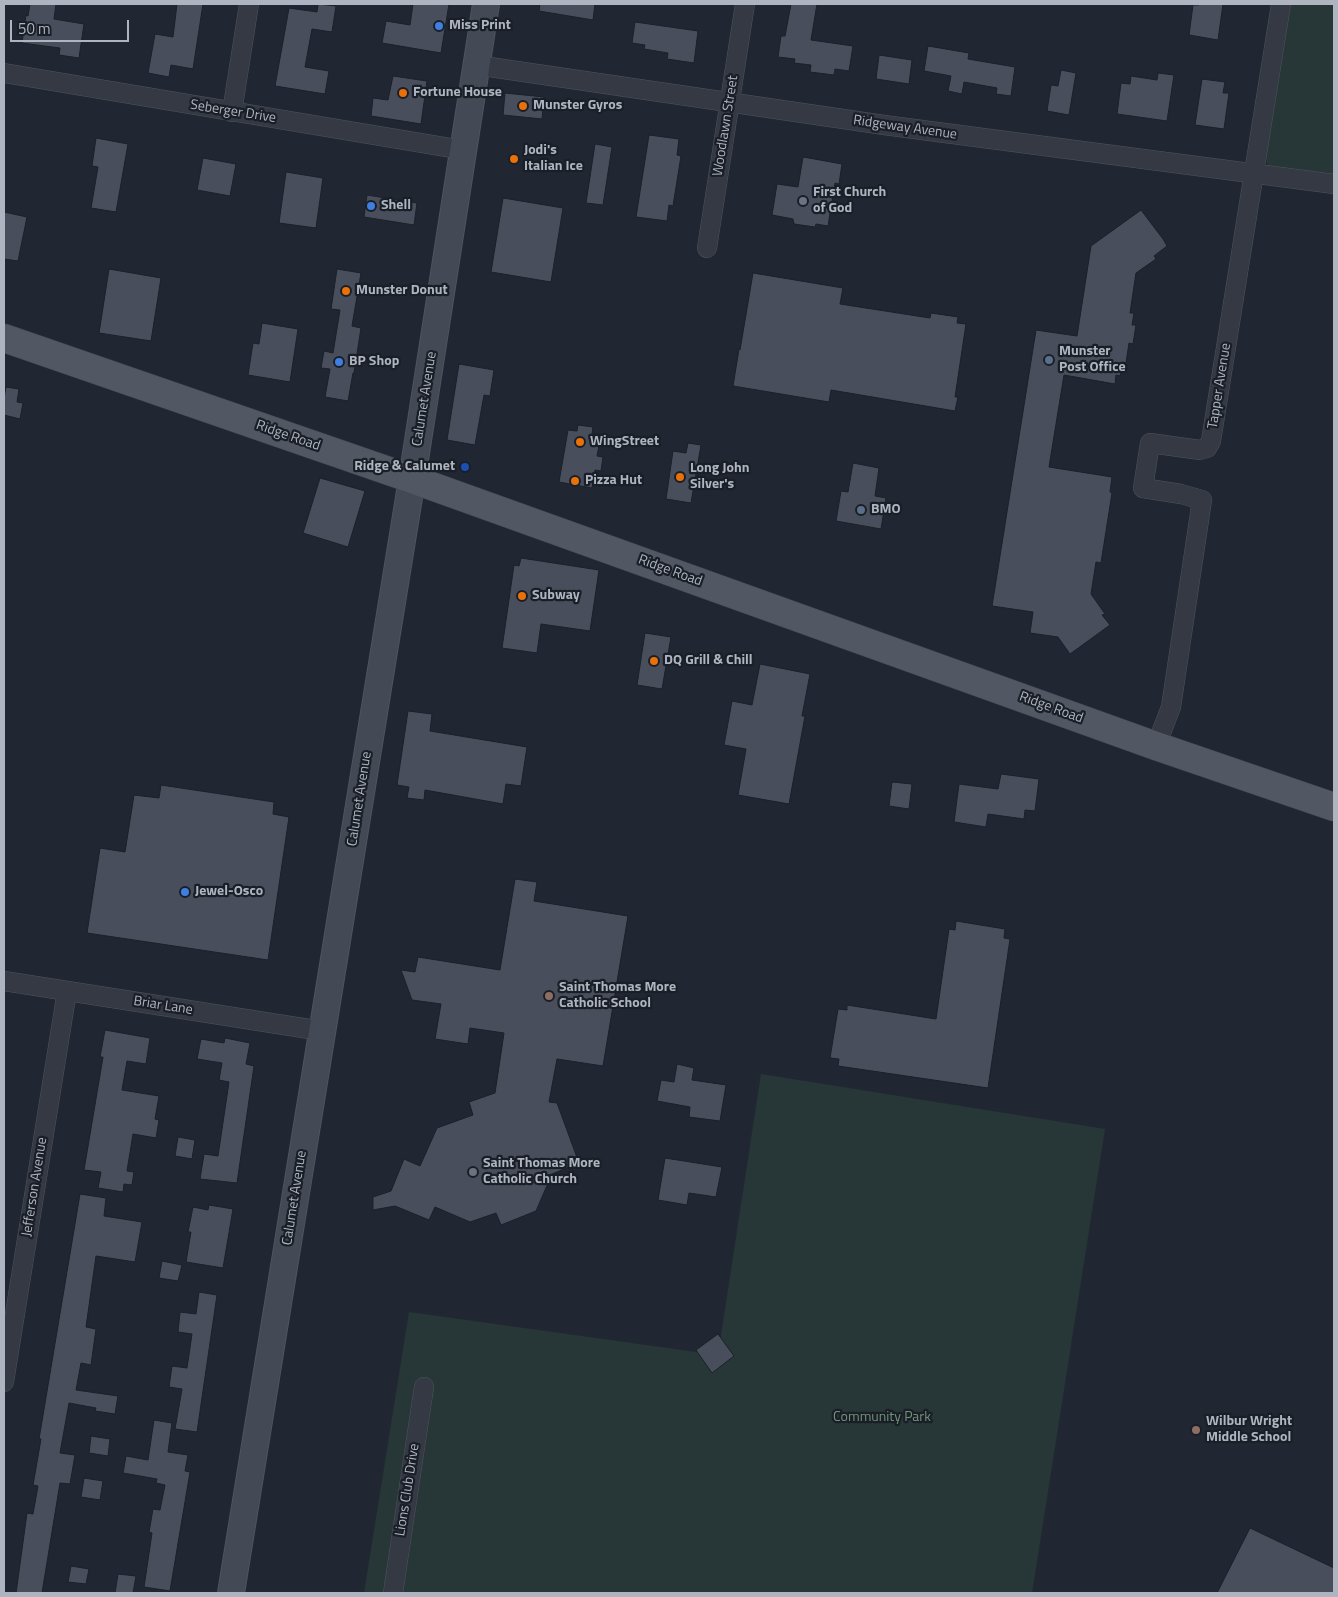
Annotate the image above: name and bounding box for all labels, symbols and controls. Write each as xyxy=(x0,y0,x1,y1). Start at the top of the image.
scale bar xyxy=(12,10,131,42)
text: 50 m xyxy=(18,17,51,40)
place label: Miss Print xyxy=(449,18,511,34)
marker: Miss Print xyxy=(433,20,445,32)
street label: Woodlawn Street xyxy=(710,74,742,178)
place label: Fortune House xyxy=(413,85,502,101)
marker: Fortune House xyxy=(397,87,409,99)
street label: Seberger Drive xyxy=(189,97,277,127)
place label: Munster Gyros xyxy=(533,98,622,114)
marker: Munster Gyros xyxy=(517,100,529,112)
street label: Ridgeway Avenue xyxy=(852,112,958,144)
place label: Jodi's Italian Ice xyxy=(524,143,583,176)
marker: Jodi's Italian Ice xyxy=(508,153,520,165)
place label: First Church of God xyxy=(813,185,886,218)
marker: First Church of God xyxy=(797,195,809,207)
place label: Shell xyxy=(381,198,411,214)
marker: Shell xyxy=(365,200,377,212)
place label: Munster Donut xyxy=(356,283,448,299)
marker: Munster Donut xyxy=(340,285,352,297)
street label: Tapper Avenue xyxy=(1205,342,1235,430)
place label: Munster Post Office xyxy=(1059,344,1126,377)
street label: Calumet Avenue xyxy=(409,350,441,448)
place label: BP Shop xyxy=(349,354,399,370)
marker: Munster Post Office xyxy=(1043,354,1055,366)
marker: BP Shop xyxy=(333,356,345,368)
street label: Ridge Road xyxy=(254,417,322,455)
place label: WingStreet xyxy=(590,434,659,450)
marker: WingStreet xyxy=(574,436,586,448)
place label: Ridge & Calumet xyxy=(354,459,455,475)
marker: Ridge & Calumet xyxy=(459,461,471,473)
place label: Long John Silver's xyxy=(690,461,749,494)
marker: Long John Silver's xyxy=(674,471,686,483)
place label: Pizza Hut xyxy=(585,473,642,489)
marker: Pizza Hut xyxy=(569,475,581,487)
place label: BMO xyxy=(871,502,901,518)
marker: BMO xyxy=(855,504,867,516)
street label: Ridge Road xyxy=(636,552,704,590)
place label: Subway xyxy=(532,588,580,604)
marker: Subway xyxy=(516,590,528,602)
place label: DQ Grill & Chill xyxy=(664,653,753,669)
marker: DQ Grill & Chill xyxy=(648,655,660,667)
street label: Ridge Road xyxy=(1017,689,1085,727)
street label: Calumet Avenue xyxy=(344,750,376,848)
place label: Jewel-Osco xyxy=(195,884,263,900)
marker: Jewel-Osco xyxy=(179,886,191,898)
place label: Saint Thomas More Catholic School xyxy=(559,980,676,1012)
marker: Saint Thomas More Catholic School xyxy=(543,990,555,1002)
street label: Briar Lane xyxy=(132,993,194,1019)
street label: Jefferson Avenue xyxy=(19,1136,51,1238)
street label: Calumet Avenue xyxy=(279,1149,311,1247)
place label: Saint Thomas More Catholic Church xyxy=(483,1156,600,1188)
marker: Saint Thomas More Catholic Church xyxy=(467,1166,479,1178)
park label: Community Park xyxy=(833,1410,931,1426)
place label: Wilbur Wright Middle School xyxy=(1206,1414,1292,1446)
marker: Wilbur Wright Middle School xyxy=(1190,1424,1202,1436)
street label: Lions Club Drive xyxy=(392,1442,424,1538)

